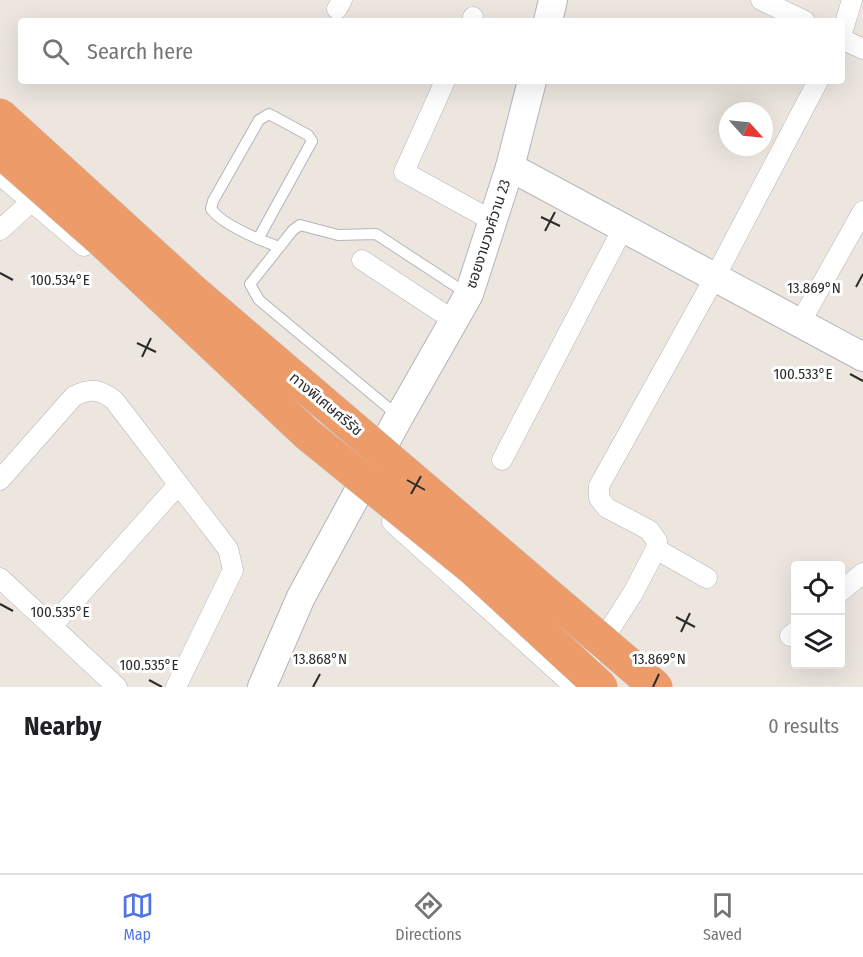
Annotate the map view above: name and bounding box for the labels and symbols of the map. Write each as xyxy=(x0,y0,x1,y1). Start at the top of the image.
north arrow xyxy=(719,102,773,156)
street label: ซอยงามวงศ์วาน 23 xyxy=(462,177,514,291)
text: 100.534°E xyxy=(30,271,90,289)
text: 13.869°N xyxy=(787,279,841,297)
text: 100.533°E xyxy=(773,365,833,383)
street label: ทางพิเศษศรีรัช xyxy=(286,368,366,440)
text: 100.535°E xyxy=(30,603,90,621)
text: 13.868°N xyxy=(293,650,347,668)
text: 13.869°N xyxy=(632,650,686,668)
text: 100.535°E xyxy=(119,656,179,674)

